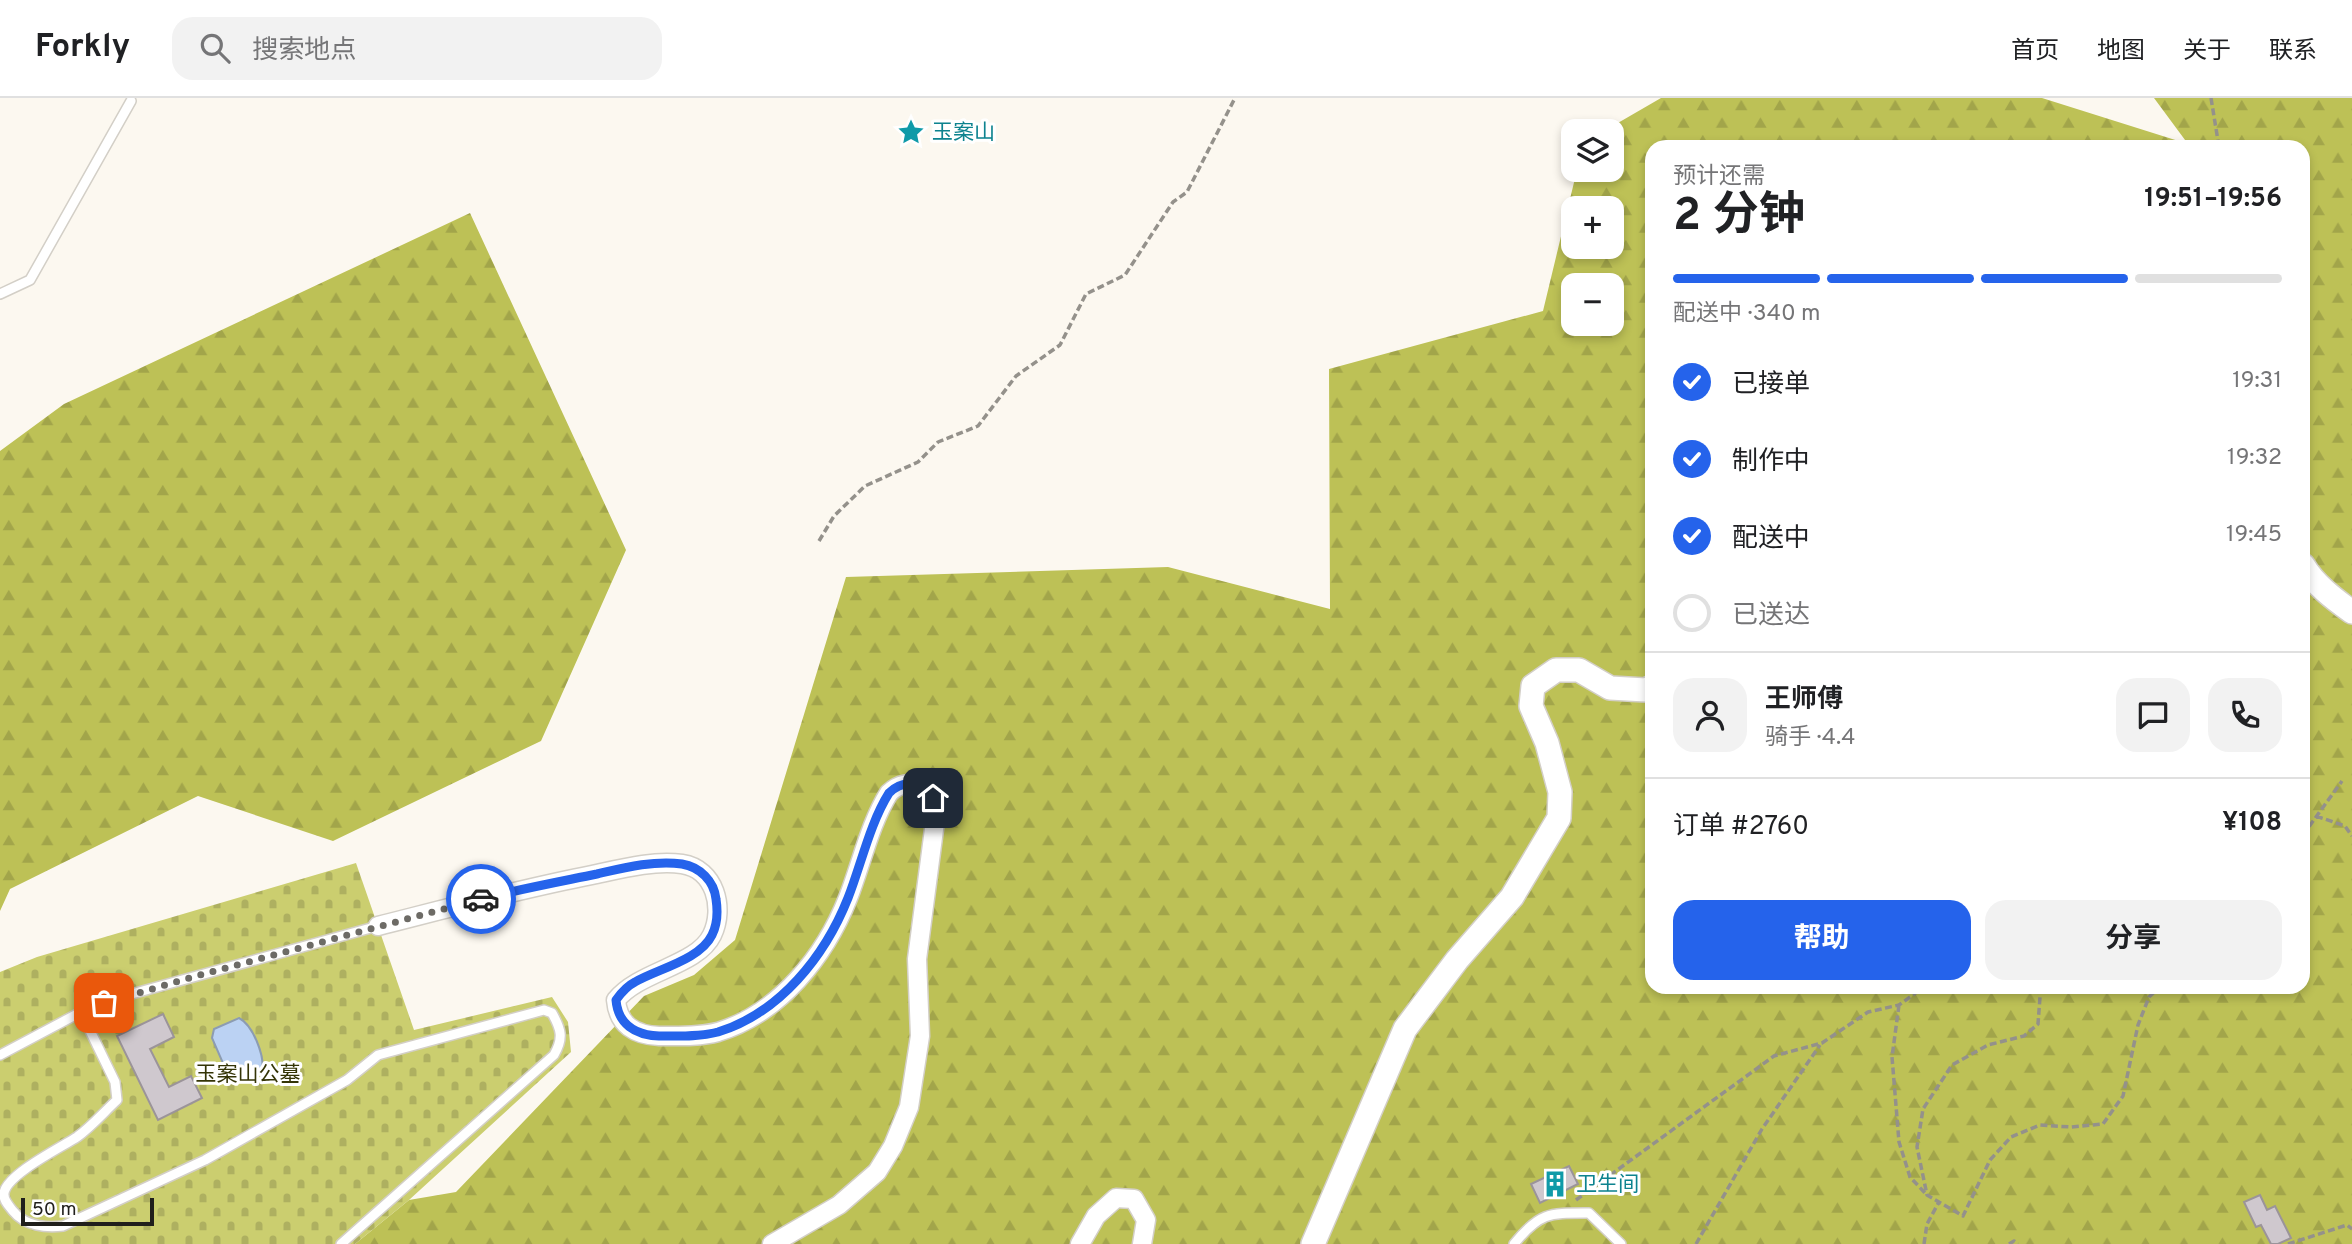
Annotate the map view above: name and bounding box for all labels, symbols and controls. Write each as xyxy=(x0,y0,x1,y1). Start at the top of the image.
search box xyxy=(172,17,662,80)
text: Forkly xyxy=(35,27,130,69)
icon: search xyxy=(196,29,234,67)
text: 搜索地点 xyxy=(252,35,356,68)
text: 首页 xyxy=(2011,37,2059,67)
text: 地图 xyxy=(2097,37,2145,67)
text: 关于 xyxy=(2183,37,2231,67)
text: 联系 xyxy=(2269,37,2317,67)
place icon: 玉案山 xyxy=(896,117,926,147)
map controls xyxy=(1561,119,1624,336)
button: layers xyxy=(1561,119,1624,182)
place label: 玉案山 xyxy=(932,120,995,147)
text: 预计还需 xyxy=(1673,163,1765,192)
text: 19:51–19:56 xyxy=(2144,183,2282,216)
text: 2 分钟 xyxy=(1673,188,1805,247)
button: + xyxy=(1561,196,1624,259)
button: − xyxy=(1561,273,1624,336)
text: 配送中 · 340 m xyxy=(1673,300,1821,329)
icon: check xyxy=(1673,363,1711,401)
text: 19:31 xyxy=(2232,367,2282,396)
text: 已接单 xyxy=(1732,369,1810,402)
icon: check xyxy=(1673,440,1711,478)
text: 19:32 xyxy=(2227,444,2282,473)
text: 制作中 xyxy=(1732,446,1810,479)
icon: check xyxy=(1673,517,1711,555)
text: 19:45 xyxy=(2226,521,2282,550)
text: 配送中 xyxy=(1732,523,1810,556)
text: 已送达 xyxy=(1732,600,1810,633)
button: person xyxy=(1673,678,1747,752)
button: chat xyxy=(2116,678,2190,752)
button: phone xyxy=(2208,678,2282,752)
text: 王师傅 xyxy=(1765,684,1843,717)
text: 骑手 · 4.4 xyxy=(1765,724,1856,753)
pin xyxy=(903,768,963,828)
icon: home xyxy=(914,779,952,817)
text: ¥108 xyxy=(2222,807,2282,840)
text: 订单 #2760 xyxy=(1673,811,1809,844)
courier xyxy=(446,864,516,934)
icon: car xyxy=(462,880,500,918)
button: 帮助 xyxy=(1673,900,1971,980)
button: 分享 xyxy=(1985,900,2282,980)
pin xyxy=(74,973,134,1033)
icon: bag xyxy=(85,984,123,1022)
park label: 玉案山公墓 xyxy=(196,1062,301,1089)
building icon: 卫生间 xyxy=(1540,1169,1570,1199)
place label: 卫生间 xyxy=(1576,1172,1639,1199)
scale bar xyxy=(21,1195,154,1227)
text: 50 m xyxy=(32,1198,77,1222)

